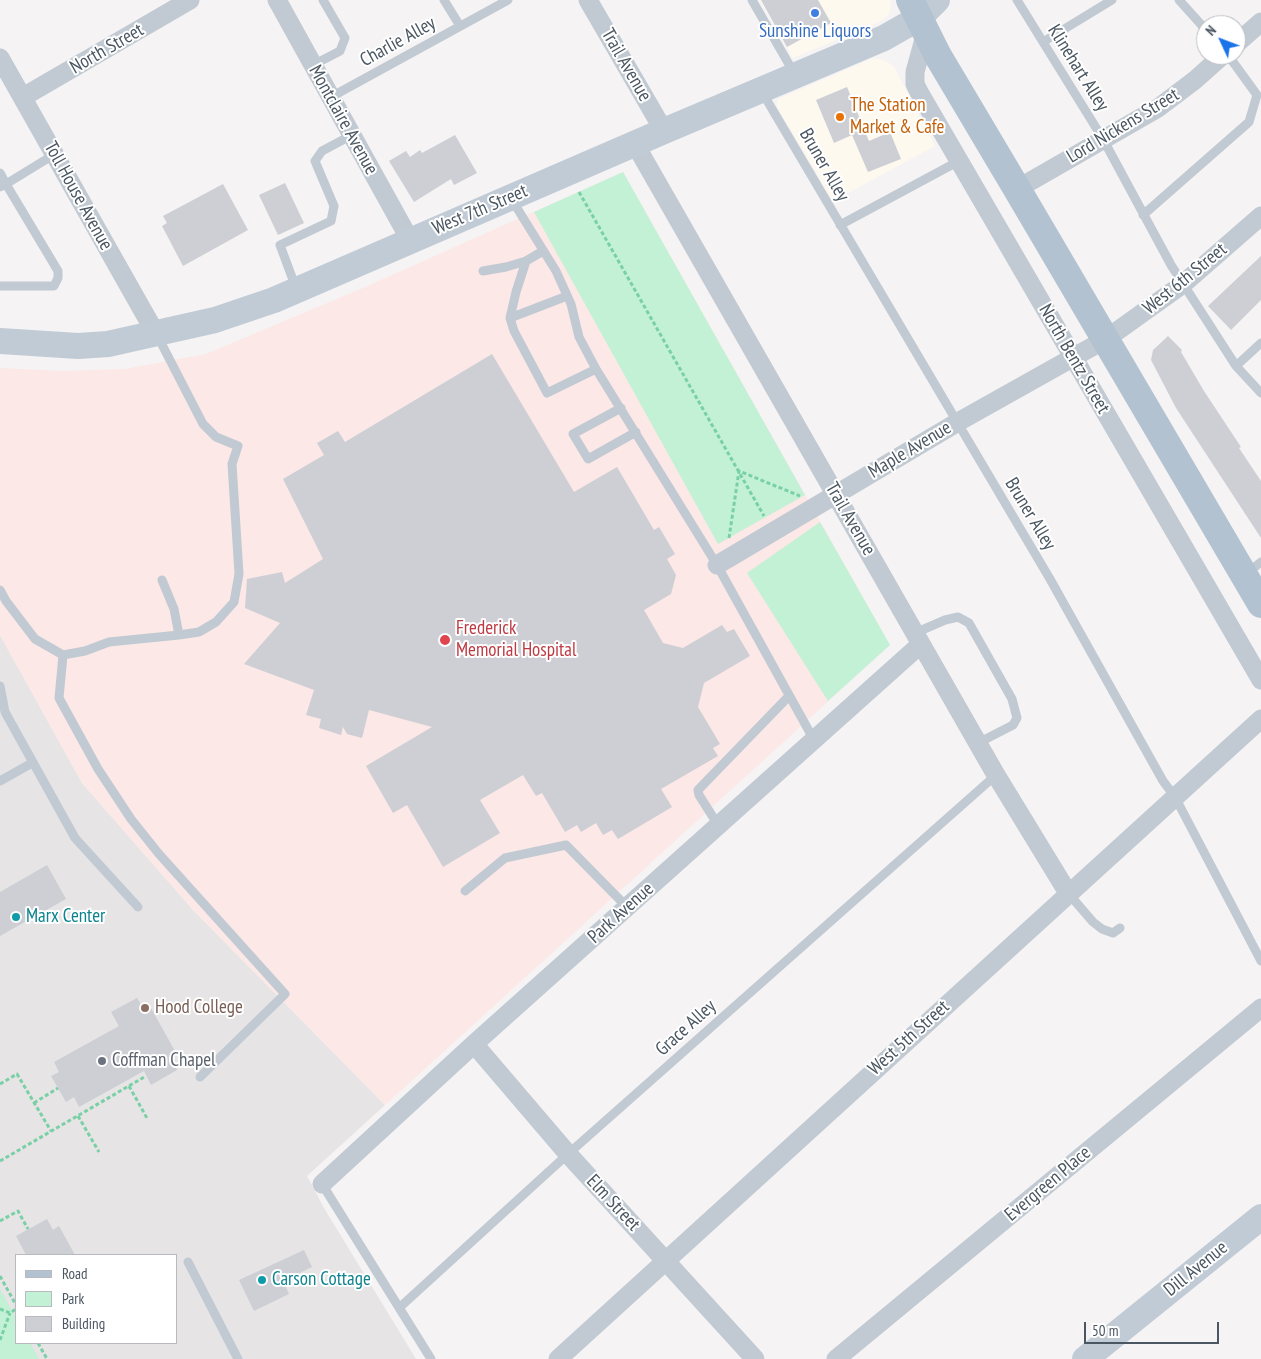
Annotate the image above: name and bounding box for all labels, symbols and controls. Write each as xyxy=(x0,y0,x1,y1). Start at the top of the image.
marker: Sunshine Liquors xyxy=(809,7,821,19)
street label: Charlie Alley xyxy=(356,12,440,72)
north arrow xyxy=(1196,15,1246,65)
street label: North Street xyxy=(66,19,148,79)
place label: Sunshine Liquors xyxy=(759,21,871,43)
street label: Klinehart Alley xyxy=(1043,21,1113,115)
text: N xyxy=(1202,22,1220,39)
street label: Trail Avenue xyxy=(596,25,656,105)
street label: Montclaire Avenue xyxy=(304,61,382,179)
street label: Lord Nickens Street xyxy=(1063,84,1183,168)
place label: The Station Market & Cafe xyxy=(850,95,944,139)
marker: The Station Market & Cafe xyxy=(834,111,846,123)
street label: Bruner Alley xyxy=(794,125,854,205)
street label: Toll House Avenue xyxy=(39,138,117,254)
street label: West 7th Street xyxy=(429,180,531,240)
street label: West 6th Street xyxy=(1139,238,1231,320)
street label: North Bentz Street xyxy=(1034,300,1114,418)
street label: Maple Avenue xyxy=(865,416,955,484)
street label: Bruner Alley xyxy=(1000,474,1060,554)
street label: Trail Avenue xyxy=(820,479,880,559)
place label: Frederick Memorial Hospital xyxy=(456,618,576,662)
marker: Frederick Memorial Hospital xyxy=(438,633,452,647)
street label: Park Avenue xyxy=(584,878,658,948)
place label: Marx Center xyxy=(26,906,105,928)
marker: Marx Center xyxy=(10,911,22,923)
street label: Grace Alley xyxy=(651,995,721,1061)
street label: West 5th Street xyxy=(864,996,954,1080)
place label: Hood College xyxy=(155,997,243,1019)
marker: Hood College xyxy=(139,1002,151,1014)
place label: Coffman Chapel xyxy=(112,1050,215,1072)
marker: Coffman Chapel xyxy=(96,1055,108,1067)
street label: Evergreen Place xyxy=(1001,1142,1095,1226)
street label: Elm Street xyxy=(581,1170,645,1236)
street label: Dill Avenue xyxy=(1160,1237,1232,1301)
legend xyxy=(15,1254,178,1344)
text: Road xyxy=(62,1264,88,1283)
place label: Carson Cottage xyxy=(272,1269,371,1291)
marker: Carson Cottage xyxy=(256,1274,268,1286)
text: Park xyxy=(62,1289,84,1308)
scale bar xyxy=(1086,1312,1221,1344)
text: Building xyxy=(62,1314,105,1333)
text: 50 m xyxy=(1092,1321,1118,1340)

